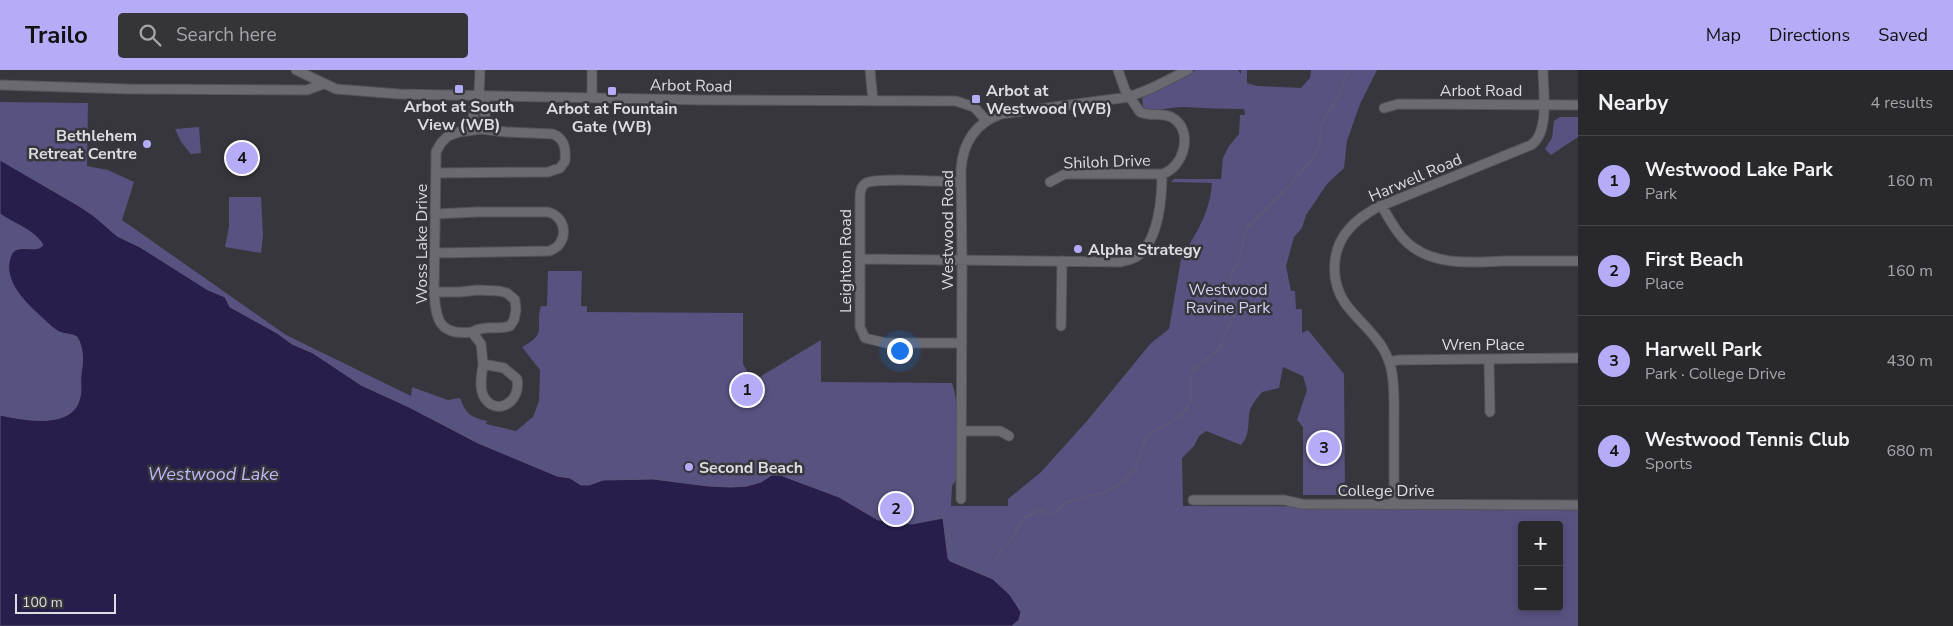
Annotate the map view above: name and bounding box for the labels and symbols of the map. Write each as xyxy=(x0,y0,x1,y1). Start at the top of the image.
street label: Arbot Road xyxy=(650,74,732,98)
place label: Arbot at Westwood (WB) xyxy=(986,80,1112,120)
street label: Arbot Road xyxy=(1440,80,1522,102)
marker: Arbot at South View (WB) xyxy=(453,83,465,95)
marker: Arbot at Fountain Gate (WB) xyxy=(606,85,618,97)
marker: Arbot at Westwood (WB) xyxy=(970,93,982,105)
place label: Arbot at South View (WB) xyxy=(404,96,514,136)
place label: Arbot at Fountain Gate (WB) xyxy=(546,98,678,138)
place label: Bethlehem Retreat Centre xyxy=(28,125,137,165)
marker: Bethlehem Retreat Centre xyxy=(141,138,153,150)
pin: 4 xyxy=(226,139,258,177)
street label: Harwell Road xyxy=(1365,148,1465,207)
street label: Shiloh Drive xyxy=(1063,149,1151,175)
street label: Westwood Road xyxy=(937,170,959,290)
street label: Woss Lake Drive xyxy=(411,184,433,304)
street label: Leighton Road xyxy=(835,209,857,313)
place label: Alpha Strategy xyxy=(1088,239,1202,261)
marker: Alpha Strategy xyxy=(1072,243,1084,255)
park label: Westwood Ravine Park xyxy=(1186,279,1271,319)
street label: Wren Place xyxy=(1441,334,1525,356)
your location xyxy=(887,338,913,364)
pin: 1 xyxy=(731,371,763,409)
pin: 3 xyxy=(1308,429,1340,467)
place label: Second Beach xyxy=(699,457,803,479)
marker: Second Beach xyxy=(683,461,695,473)
water label: Westwood Lake xyxy=(147,462,279,486)
street label: College Drive xyxy=(1338,480,1434,502)
pin: 2 xyxy=(880,490,912,528)
scale bar xyxy=(15,591,116,614)

